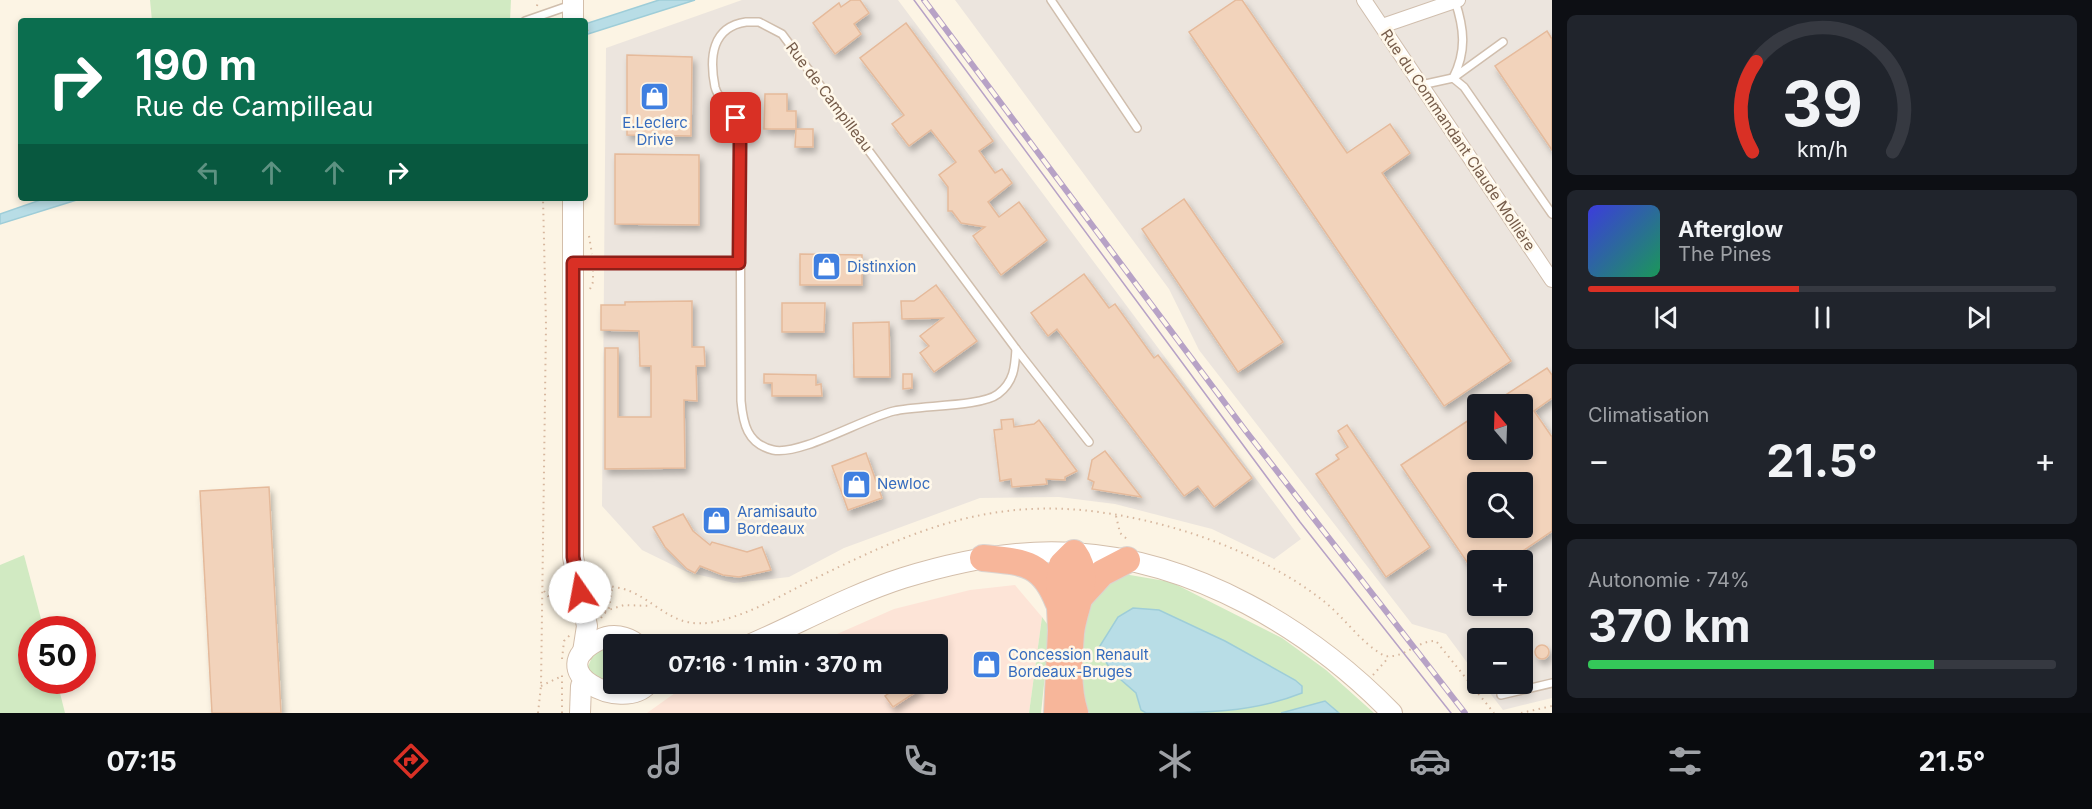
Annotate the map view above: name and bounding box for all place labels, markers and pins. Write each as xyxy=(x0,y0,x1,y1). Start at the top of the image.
shop icon: E.Leclerc Drive xyxy=(639,80,671,112)
pin xyxy=(710,92,761,143)
place label: E.Leclerc Drive xyxy=(622,113,688,149)
shop icon: Distinxion xyxy=(810,251,842,283)
place label: Distinxion xyxy=(847,257,916,276)
shop icon: Newloc xyxy=(840,468,872,500)
place label: Newloc xyxy=(877,474,930,493)
place label: Aramisauto Bordeaux xyxy=(737,502,817,538)
shop icon: Aramisauto Bordeaux xyxy=(700,505,732,537)
place label: Concession Renault Bordeaux-Bruges xyxy=(1008,645,1149,681)
shop icon: Concession Renault Bordeaux-Bruges xyxy=(971,648,1003,680)

